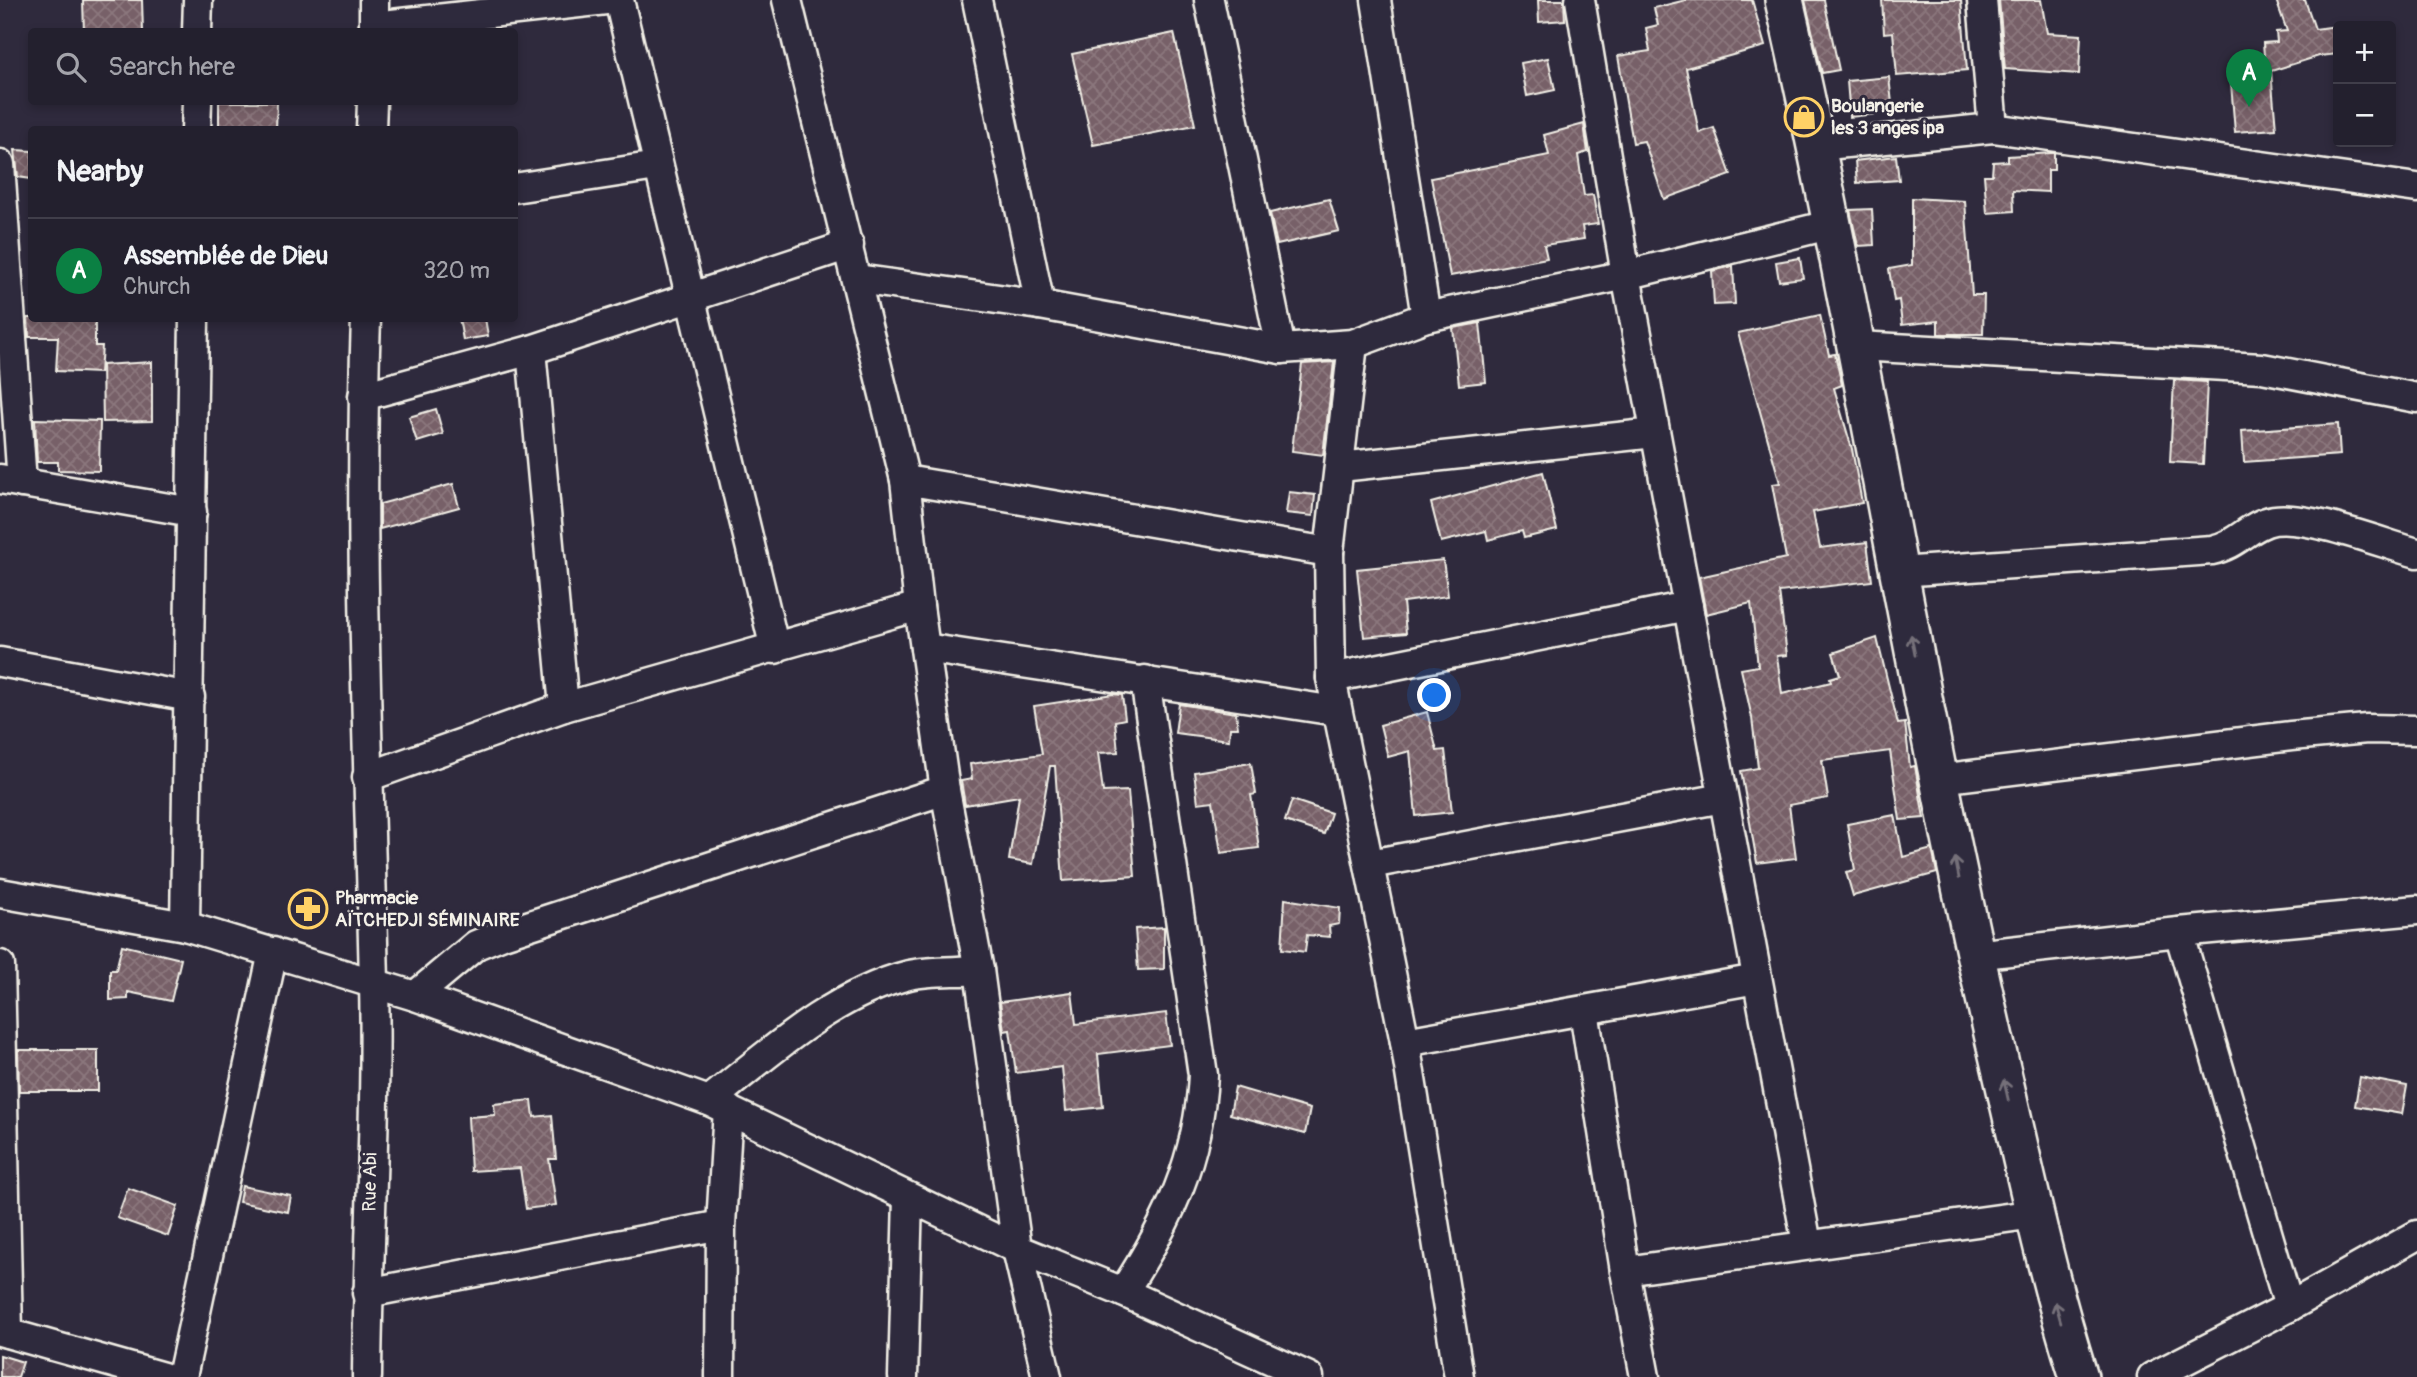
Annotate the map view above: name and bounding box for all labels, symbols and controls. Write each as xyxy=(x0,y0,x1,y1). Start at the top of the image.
map controls xyxy=(2333,21,2396,147)
button: + xyxy=(2333,21,2396,84)
search box xyxy=(28,28,518,105)
icon: search xyxy=(52,48,90,86)
pin: A xyxy=(2226,49,2272,107)
text: Search here xyxy=(108,51,235,83)
button: − xyxy=(2333,84,2396,147)
place label: Boulangerie les 3 anges ipa xyxy=(1831,94,1944,140)
shop icon: Boulangerie les 3 anges ipa xyxy=(1783,96,1825,138)
text: Nearby xyxy=(56,153,143,190)
text: Assemblée de Dieu xyxy=(123,240,328,272)
text: A xyxy=(72,256,86,285)
text: 320 m xyxy=(423,256,490,285)
text: Church xyxy=(123,272,190,301)
one-way arrow xyxy=(1906,634,1920,657)
your location xyxy=(1417,678,1451,712)
one-way arrow xyxy=(1950,857,1963,880)
place label: Pharmacie AÏTCHEDJI SÉMINAIRE xyxy=(335,886,520,932)
pharmacy icon: Pharmacie AÏTCHEDJI SÉMINAIRE xyxy=(287,888,329,930)
one-way arrow xyxy=(1999,1080,2012,1102)
street label: Rue Abi xyxy=(357,1152,383,1212)
one-way arrow xyxy=(2051,1301,2064,1323)

